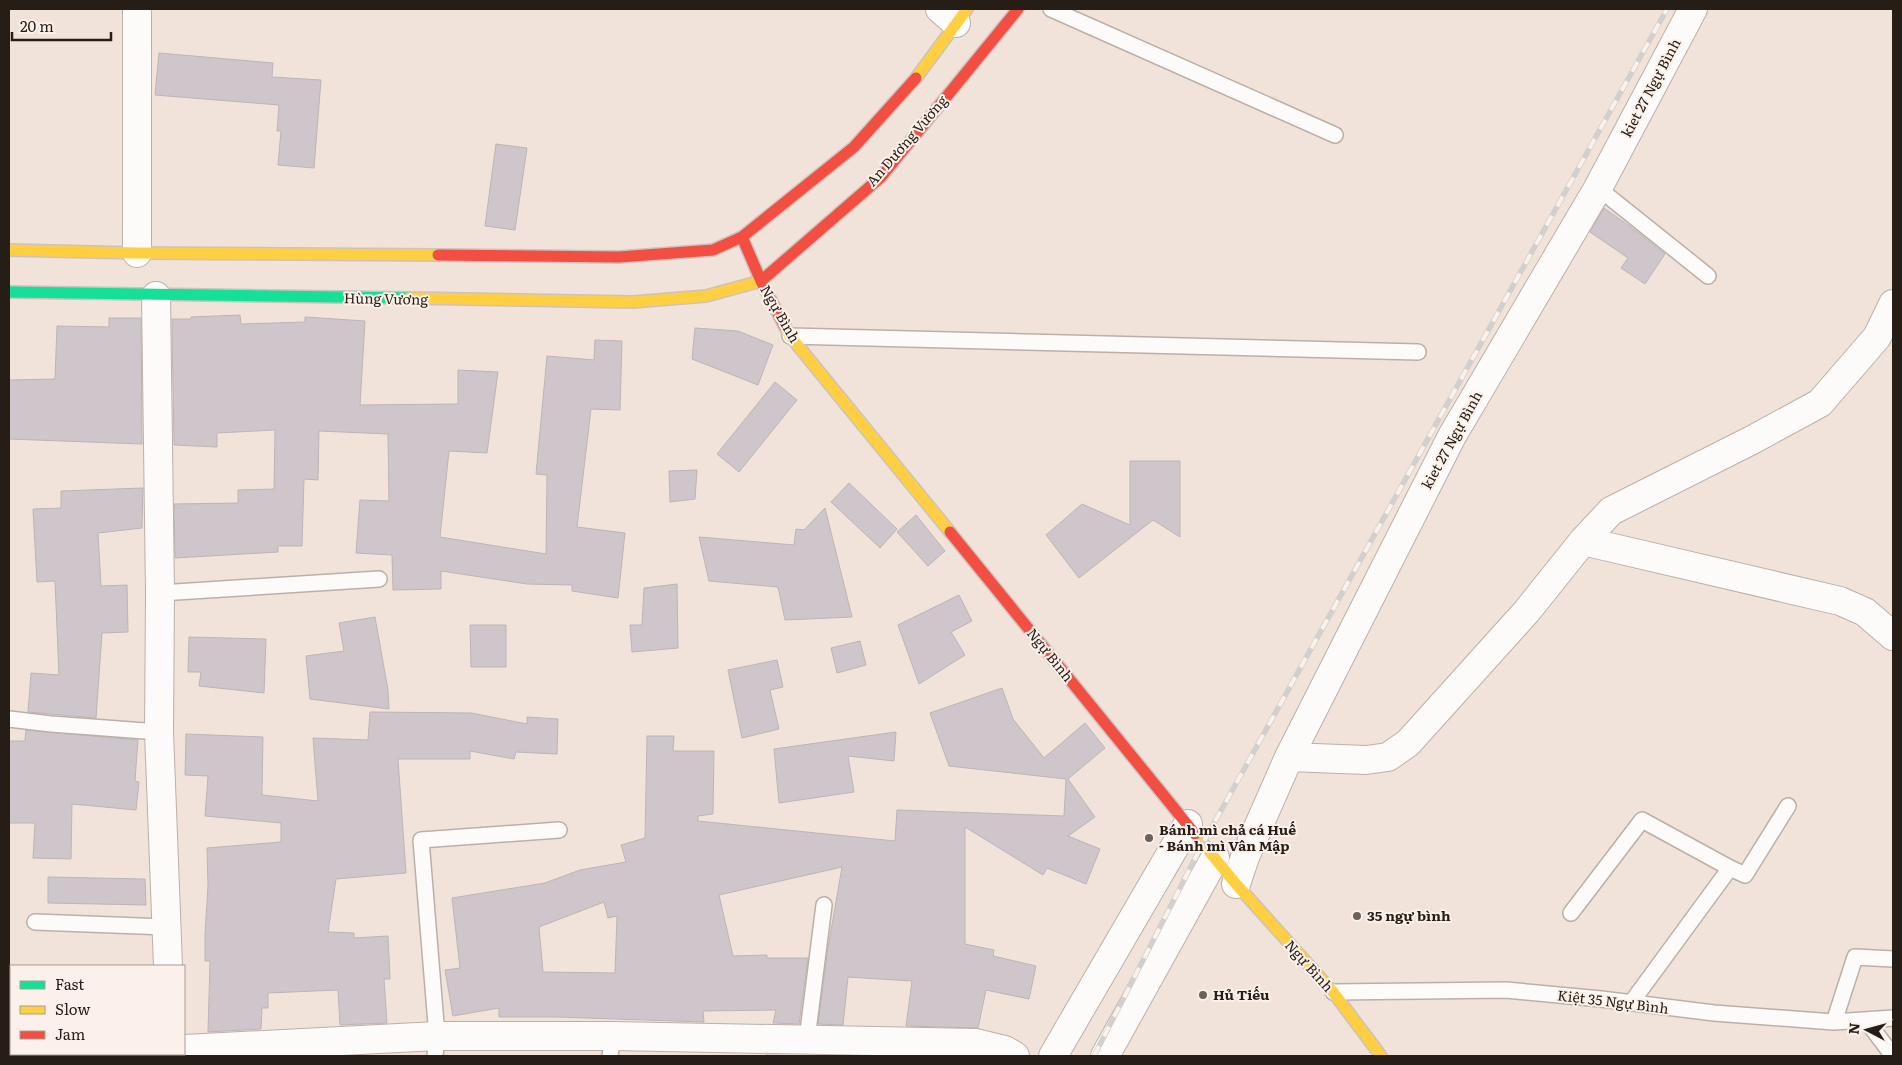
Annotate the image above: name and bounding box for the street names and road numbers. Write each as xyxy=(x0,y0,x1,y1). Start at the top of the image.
street label: kiet 27 Ngự Bình xyxy=(1616,35,1685,140)
street label: An Dương Vương xyxy=(861,91,951,190)
street label: Ngự Bình xyxy=(756,281,805,346)
street label: Hùng Vương xyxy=(344,287,428,309)
street label: kiet 27 Ngự Bình xyxy=(1416,387,1486,492)
street label: Ngự Bình xyxy=(1023,623,1079,685)
street label: Ngự Bình xyxy=(1281,935,1338,996)
street label: Kiệt 35 Ngự Bình xyxy=(1556,984,1670,1018)

